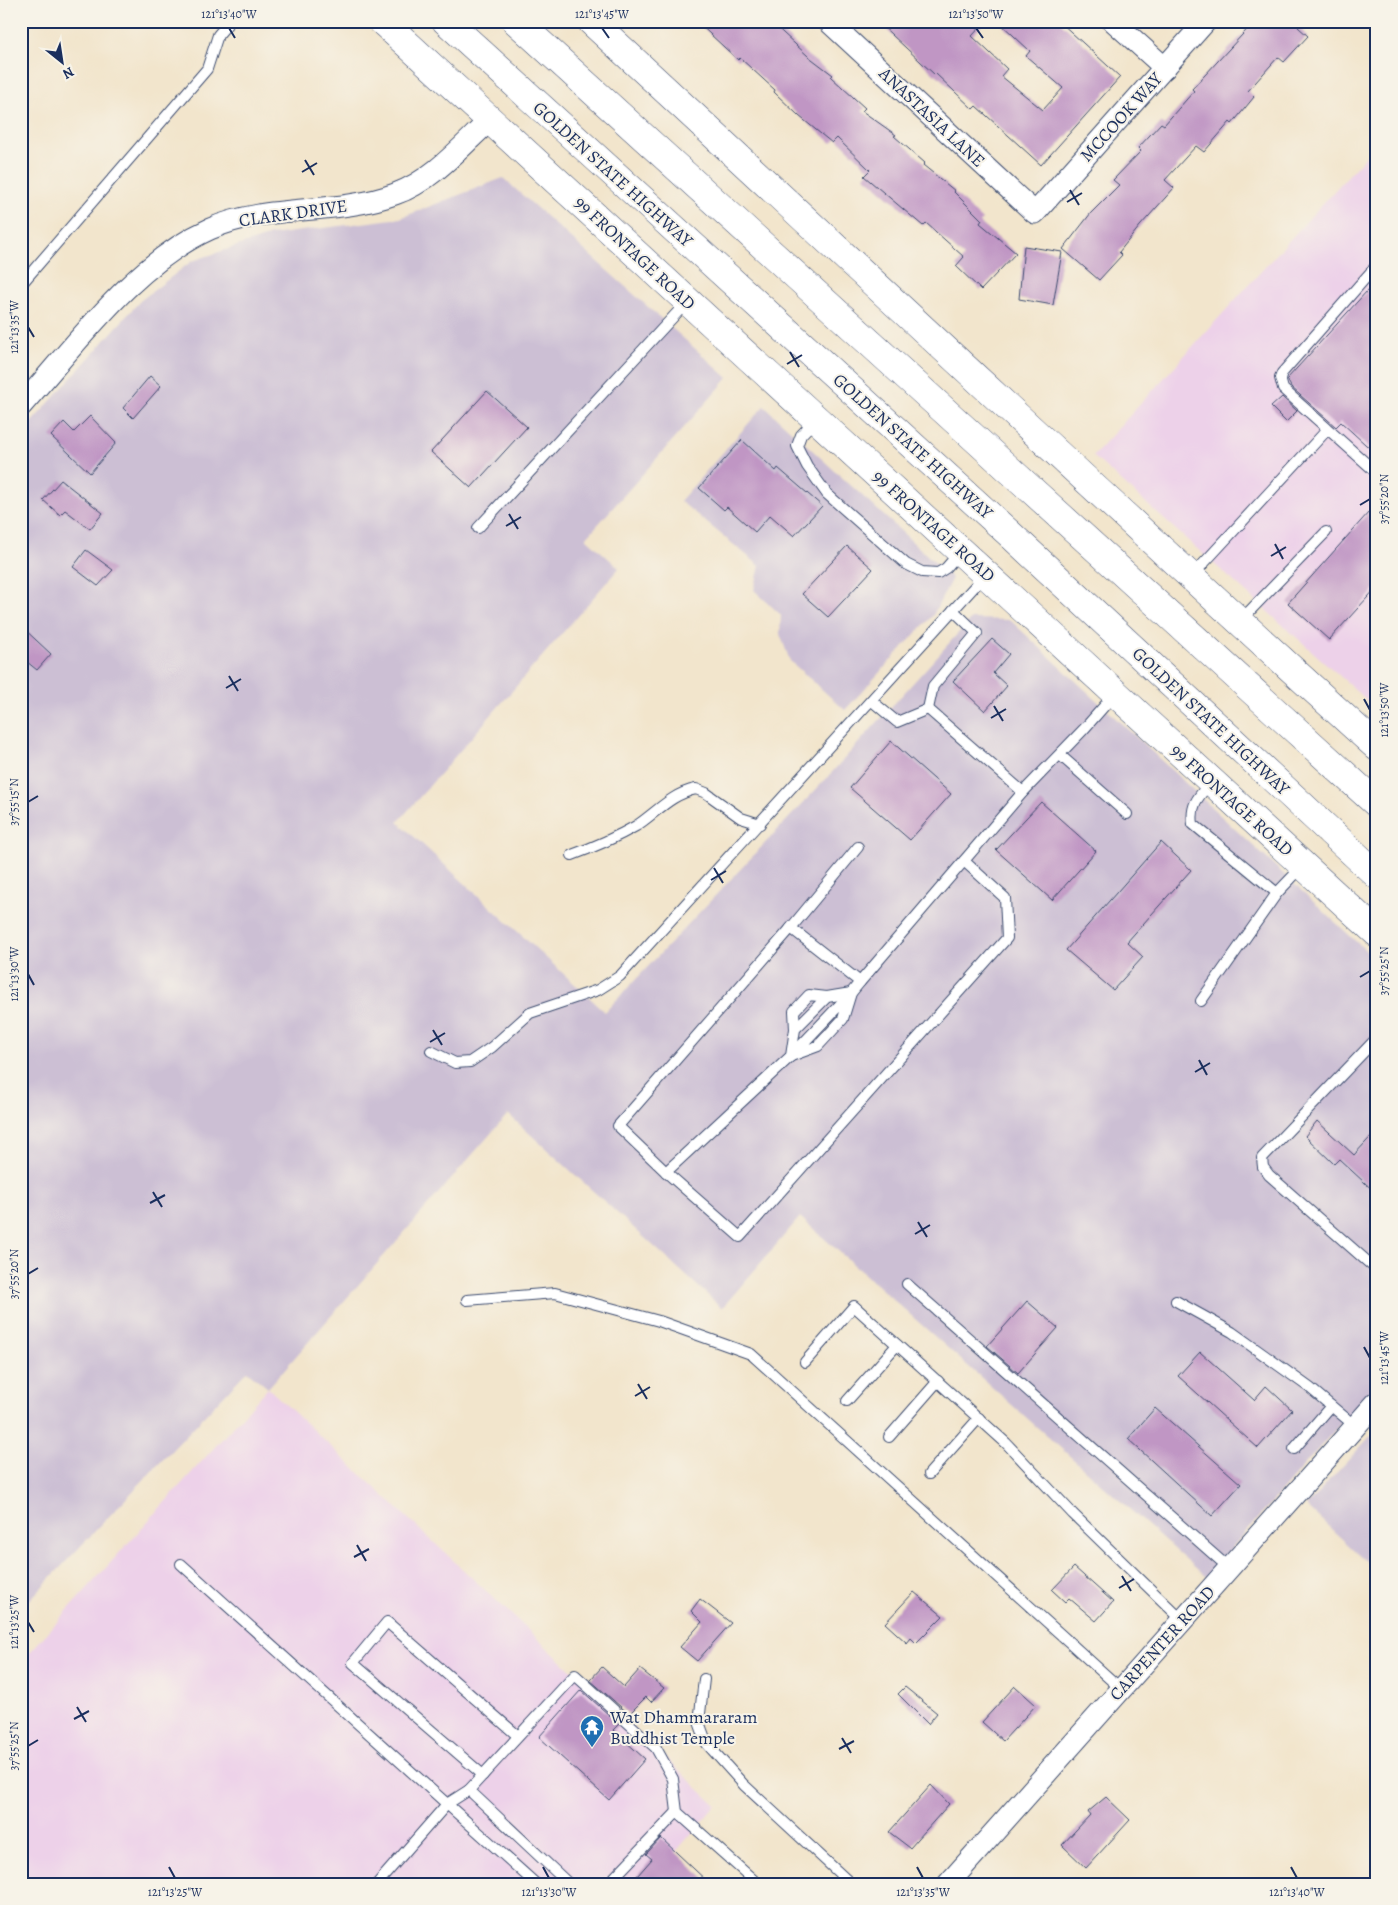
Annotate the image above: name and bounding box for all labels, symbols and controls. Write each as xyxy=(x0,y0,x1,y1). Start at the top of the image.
text: 121°13'40"W xyxy=(201,6,257,22)
text: 121°13'45"W xyxy=(575,6,630,22)
text: 121°13'50"W xyxy=(948,6,1004,22)
north arrow xyxy=(38,38,88,88)
street label: ANASTASIA LANE xyxy=(873,61,990,172)
text: N xyxy=(59,62,77,84)
street label: MCCOOK WAY xyxy=(1074,66,1168,167)
street label: GOLDEN STATE HIGHWAY xyxy=(528,96,699,253)
street label: 99 FRONTAGE ROAD xyxy=(569,191,701,315)
street label: CLARK DRIVE xyxy=(237,194,349,232)
text: 121°13'35"W xyxy=(6,299,22,354)
street label: GOLDEN STATE HIGHWAY xyxy=(828,368,999,525)
street label: 99 FRONTAGE ROAD xyxy=(868,464,1000,588)
text: 37°55'20"N xyxy=(1376,473,1392,524)
street label: GOLDEN STATE HIGHWAY xyxy=(1127,642,1296,801)
text: 121°13'50"W xyxy=(1376,682,1392,738)
street label: 99 FRONTAGE ROAD xyxy=(1166,738,1298,862)
text: 37°55'15"N xyxy=(6,778,22,826)
text: 121°13'30"W xyxy=(6,946,22,1001)
text: 37°55'25"N xyxy=(1376,946,1392,996)
text: 37°55'20"N xyxy=(6,1248,22,1299)
text: 121°13'45"W xyxy=(1376,1330,1392,1385)
street label: CARPENTER ROAD xyxy=(1104,1580,1220,1706)
text: 121°13'25"W xyxy=(6,1594,22,1649)
place label: Wat Dhammararam Buddhist Temple xyxy=(609,1705,757,1750)
temple icon: Wat Dhammararam Buddhist Temple xyxy=(579,1714,605,1748)
text: 37°55'25"N xyxy=(6,1721,22,1771)
text: 121°13'25"W xyxy=(148,1884,203,1900)
text: 121°13'30"W xyxy=(522,1884,577,1900)
text: 121°13'35"W xyxy=(896,1884,951,1900)
text: 121°13'40"W xyxy=(1269,1884,1325,1900)

